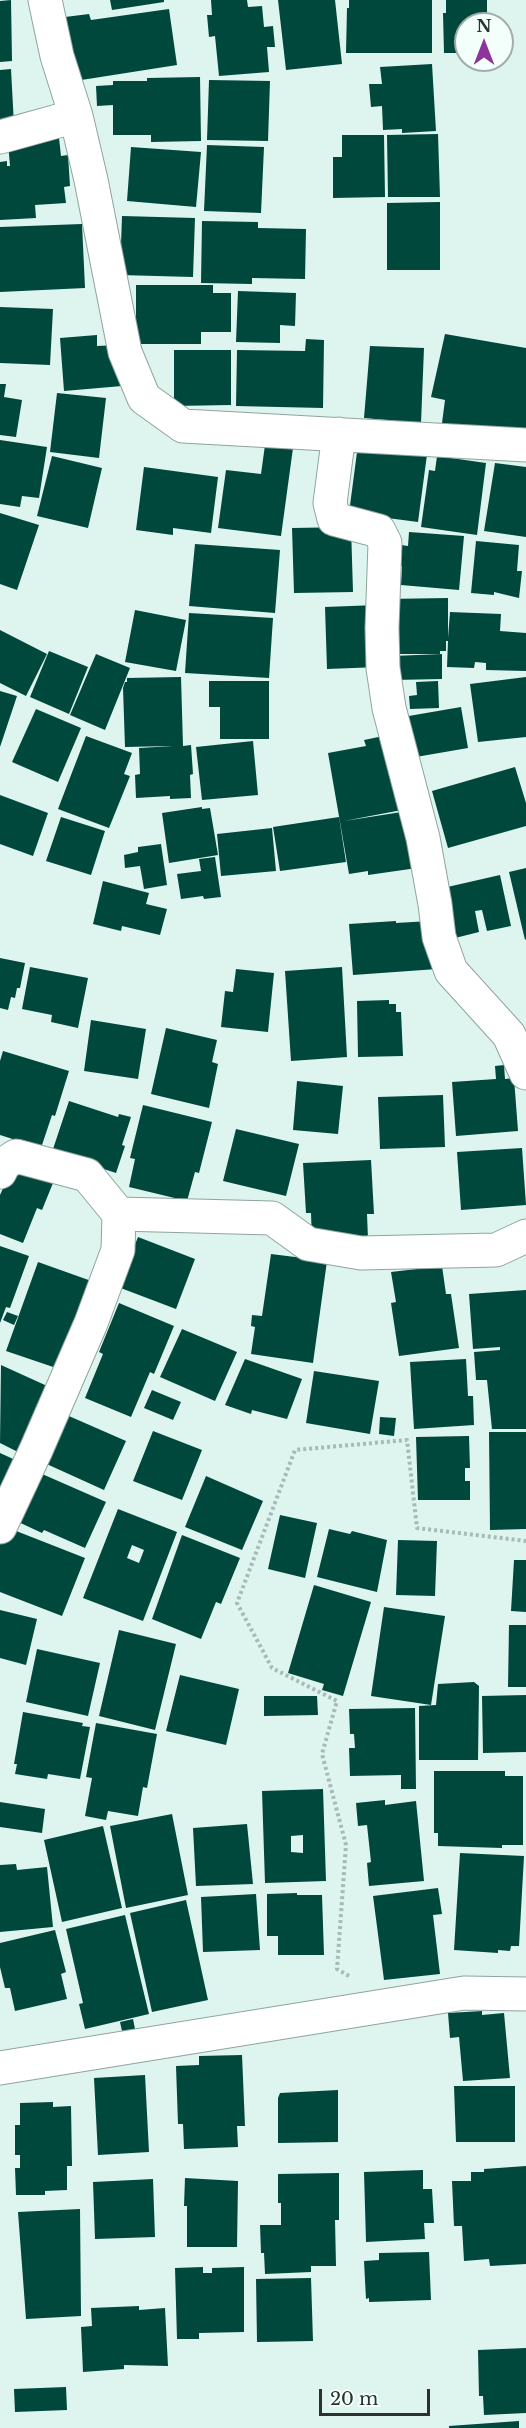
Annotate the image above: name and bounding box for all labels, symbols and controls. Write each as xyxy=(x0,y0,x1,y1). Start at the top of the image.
north arrow xyxy=(454,12,514,72)
text: N xyxy=(476,16,492,36)
scale bar xyxy=(322,2377,433,2415)
text: 20 m xyxy=(330,2388,378,2410)

